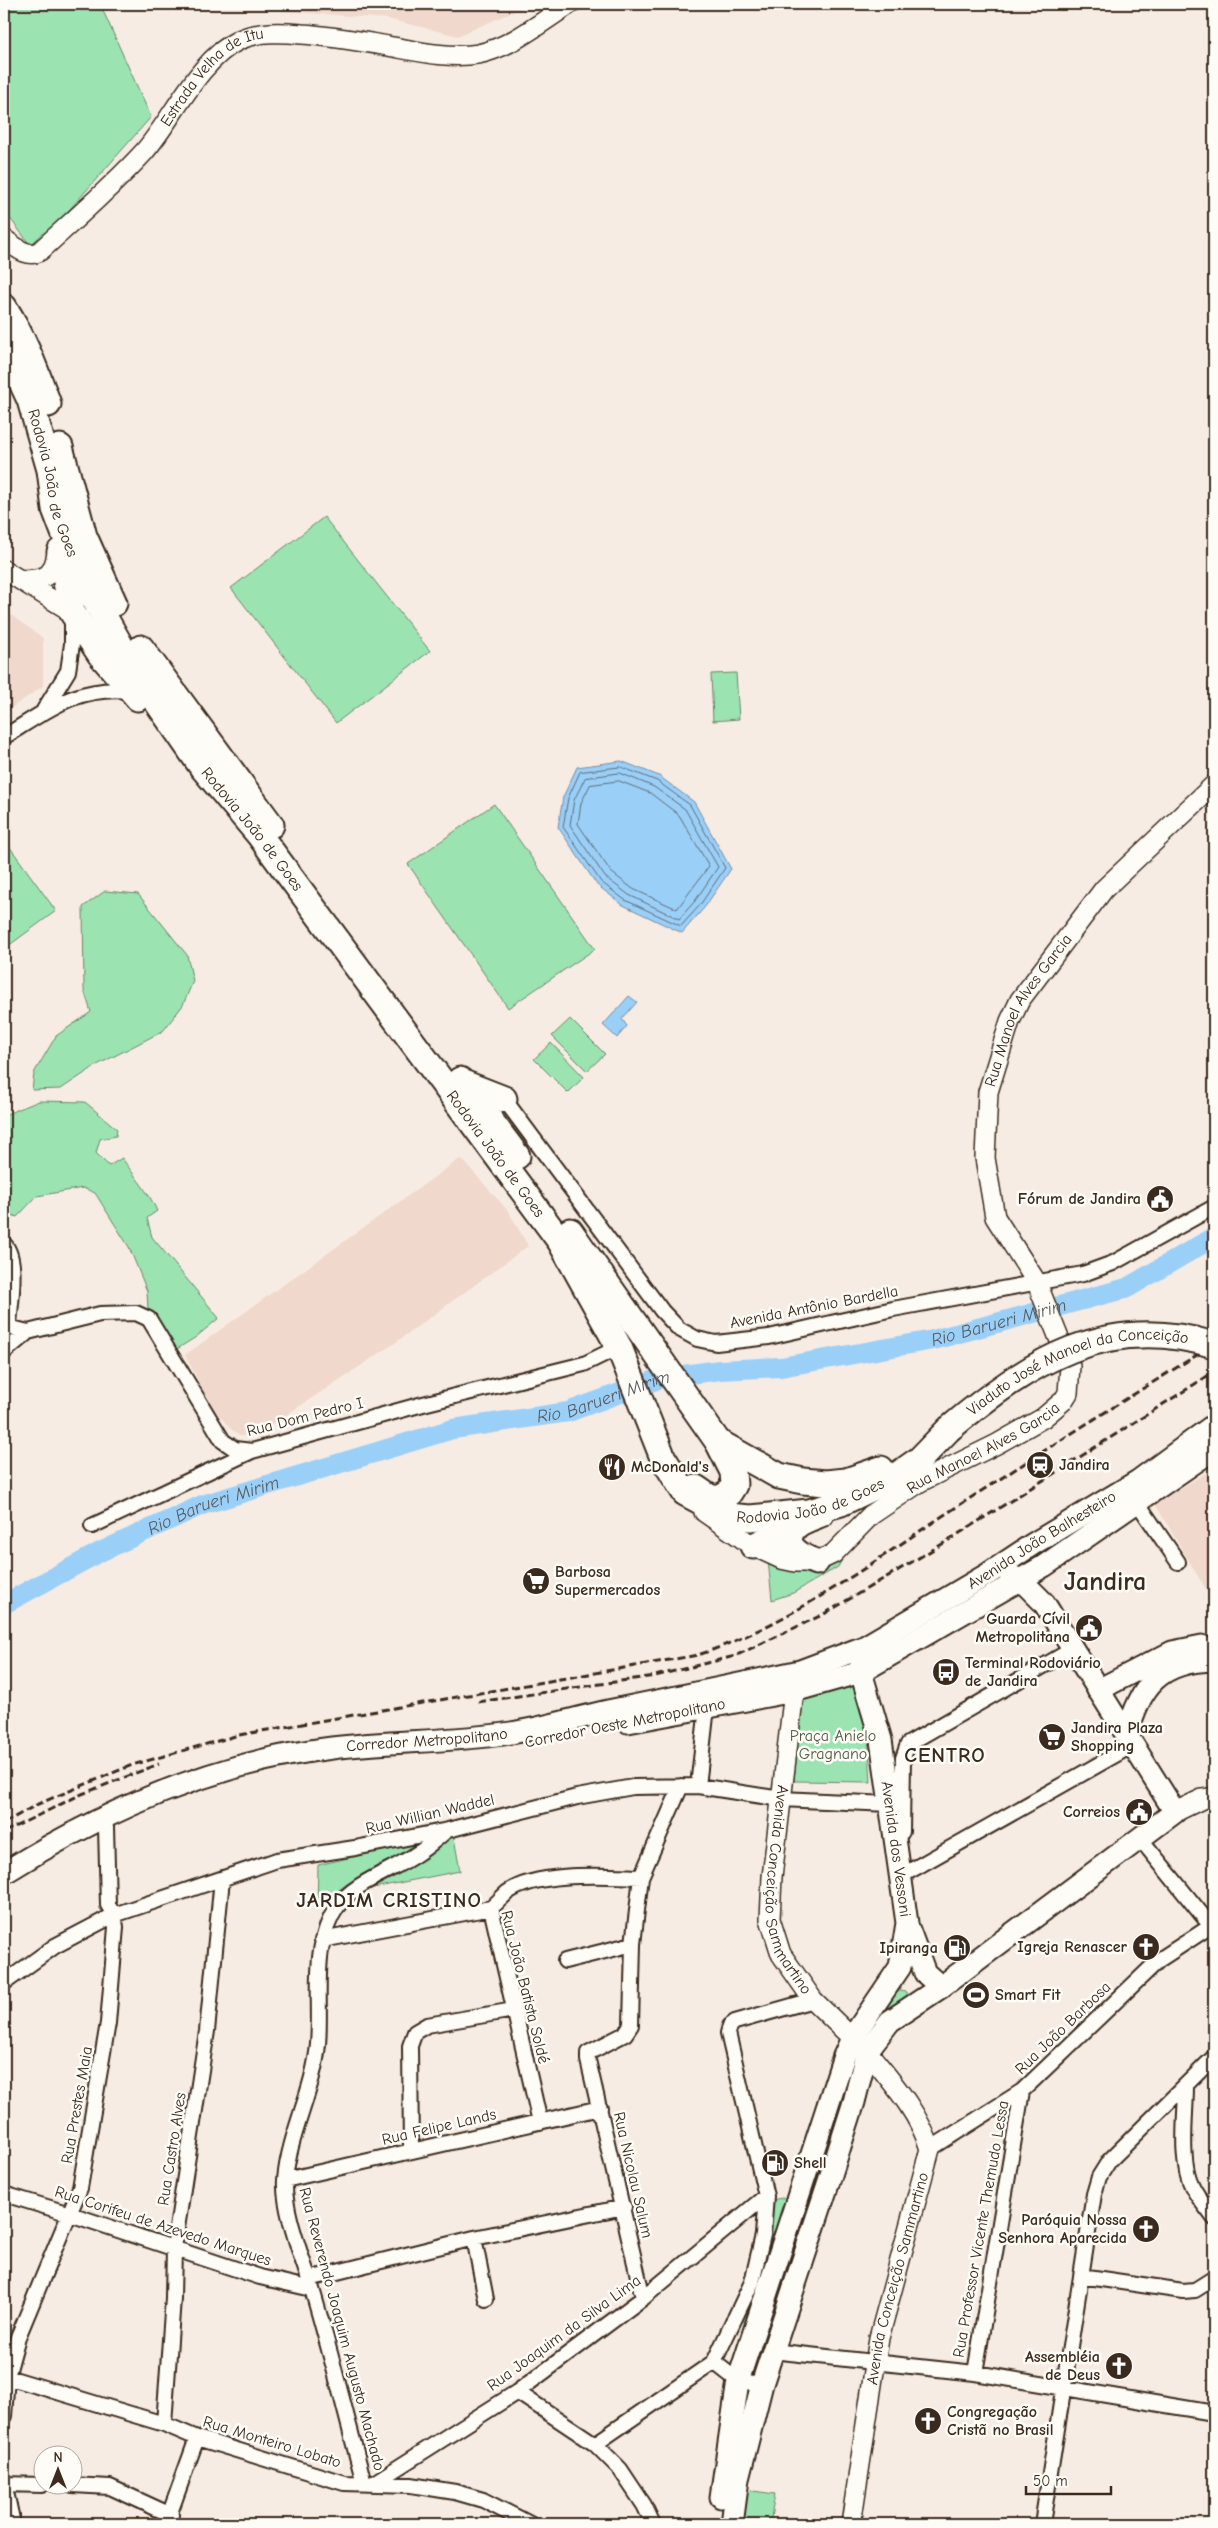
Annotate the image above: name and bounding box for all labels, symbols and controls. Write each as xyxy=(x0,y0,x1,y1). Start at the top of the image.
street label: Estrada Velha de Itu xyxy=(157,24,265,130)
street label: Rodovia João de Goes xyxy=(24,407,82,560)
street label: Rodovia João de Goes xyxy=(197,764,307,895)
street label: Rua Manoel Alves Garcia xyxy=(981,931,1076,1089)
street label: Rodovia João de Goes xyxy=(443,1087,549,1221)
public building icon: Fórum de Jandira xyxy=(1145,1184,1175,1214)
place label: Fórum de Jandira xyxy=(1018,1190,1141,1208)
street label: Avenida Antônio Bardella xyxy=(728,1282,900,1332)
water label: Rio Barueri Mirim xyxy=(929,1294,1069,1351)
street label: Viaduto José Manoel da Conceição xyxy=(964,1326,1190,1419)
water label: Rio Barueri Mirim xyxy=(535,1366,671,1427)
street label: Rua Dom Pedro I xyxy=(245,1394,365,1440)
street label: Rua Manoel Alves Garcia xyxy=(903,1399,1063,1497)
station icon: Jandira xyxy=(1025,1450,1055,1480)
restaurant icon: McDonald's xyxy=(597,1452,627,1482)
place label: Jandira xyxy=(1059,1456,1110,1474)
place label: McDonald's xyxy=(631,1458,709,1476)
water label: Rio Barueri Mirim xyxy=(144,1472,282,1539)
street label: Rodovia João de Goes xyxy=(736,1474,887,1527)
street label: Avenida João Balhesteiro xyxy=(964,1487,1119,1593)
place label: Barbosa Supermercados xyxy=(555,1563,660,1599)
supermarket icon: Barbosa Supermercados xyxy=(521,1566,551,1596)
district label: Jandira xyxy=(1064,1567,1146,1597)
place label: Guarda Cívil Metropolitana xyxy=(975,1610,1070,1646)
public building icon: Guarda Cívil Metropolitana xyxy=(1074,1613,1104,1643)
place label: Terminal Rodoviário de Jandira xyxy=(965,1654,1101,1690)
bus stop icon: Terminal Rodoviário de Jandira xyxy=(931,1657,961,1687)
street label: Corredor Oeste Metropolitano xyxy=(523,1695,727,1751)
place label: Jandira Plaza Shopping xyxy=(1071,1719,1163,1755)
supermarket icon: Jandira Plaza Shopping xyxy=(1037,1722,1067,1752)
street label: Corredor Metropolitano xyxy=(345,1725,509,1755)
park label: Praça Anielo Gragnano xyxy=(790,1727,876,1763)
district label: CENTRO xyxy=(904,1743,986,1767)
street label: Avenida dos Vessoni xyxy=(878,1780,914,1918)
street label: Avenida Conceição Sammartino xyxy=(761,1784,815,1998)
street label: Rua Willian Waddel xyxy=(364,1790,496,1838)
public building icon: Correios xyxy=(1124,1797,1154,1827)
place label: Correios xyxy=(1063,1803,1120,1821)
district label: JARDIM CRISTINO xyxy=(296,1888,482,1912)
street label: Rua João Batista Soldé xyxy=(497,1909,553,2065)
church icon: Igreja Renascer xyxy=(1131,1932,1161,1962)
fuel station icon: Ipiranga xyxy=(942,1933,972,1963)
place label: Igreja Renascer xyxy=(1017,1938,1128,1956)
place label: Ipiranga xyxy=(880,1939,938,1957)
street label: Rua João Barbosa xyxy=(1012,1978,1114,2078)
sports icon: Smart Fit xyxy=(961,1980,991,2010)
place label: Smart Fit xyxy=(995,1986,1061,2004)
street label: Rua Prestes Maia xyxy=(58,2045,96,2165)
street label: Rua Castro Alves xyxy=(154,2091,190,2207)
street label: Rua Professor Vicente Themudo Lessa xyxy=(950,2099,1012,2359)
street label: Rua Felipe Lands xyxy=(380,2105,498,2149)
street label: Rua Nicolau Salum xyxy=(610,2110,656,2240)
fuel station icon: Shell xyxy=(760,2148,790,2178)
place label: Shell xyxy=(794,2154,827,2172)
street label: Avenida Conceição Sammartino xyxy=(863,2170,932,2386)
street label: Rua Corifeu de Azevedo Marques xyxy=(52,2182,274,2270)
street label: Rua Reverendo Joaquim Augusto Machado xyxy=(295,2185,389,2473)
place label: Paróquia Nossa Senhora Aparecida xyxy=(998,2211,1127,2247)
church icon: Paróquia Nossa Senhora Aparecida xyxy=(1131,2214,1161,2244)
street label: Rua Joaquim da Silva Lima xyxy=(484,2271,644,2395)
place label: Assembléia de Deus xyxy=(1025,2348,1100,2384)
church icon: Assembléia de Deus xyxy=(1104,2351,1134,2381)
place label: Congregação Cristã no Brasil xyxy=(947,2403,1053,2439)
church icon: Congregação Cristã no Brasil xyxy=(913,2406,943,2436)
street label: Rua Monteiro Lobato xyxy=(201,2412,343,2472)
north arrow xyxy=(32,2446,82,2496)
text: N xyxy=(53,2449,63,2466)
scale bar xyxy=(1026,2463,1110,2495)
text: 50 m xyxy=(1033,2472,1068,2490)

